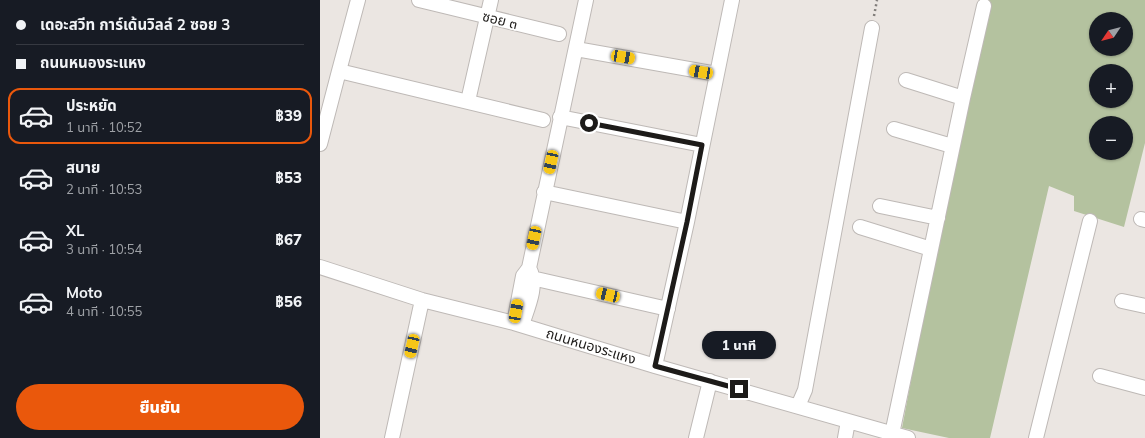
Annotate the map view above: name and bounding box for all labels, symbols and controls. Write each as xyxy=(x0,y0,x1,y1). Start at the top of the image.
street label: ซอย ๓ xyxy=(481,7,519,33)
north arrow xyxy=(1089,12,1133,56)
map controls xyxy=(1089,12,1133,160)
text: เดอะสวีท การ์เด้นวิลล์ 2 ซอย 3 xyxy=(40,15,230,34)
car xyxy=(610,49,636,65)
text: ถนนหนองระแหง xyxy=(40,53,146,72)
car xyxy=(688,64,714,80)
button: + xyxy=(1089,64,1133,108)
text: ประหยัด xyxy=(66,96,117,115)
icon: car xyxy=(18,98,54,134)
text: ฿39 xyxy=(275,106,302,125)
route start xyxy=(580,114,598,132)
button: − xyxy=(1089,116,1133,160)
text: 1 นาที · 10:52 xyxy=(66,119,142,135)
car xyxy=(543,149,559,175)
text: สบาย xyxy=(66,158,100,177)
icon: car xyxy=(18,160,54,196)
text: ฿53 xyxy=(275,168,302,187)
text: 2 นาที · 10:53 xyxy=(66,181,142,197)
text: XL xyxy=(66,221,84,240)
icon: car xyxy=(18,222,54,258)
car xyxy=(526,225,542,251)
text: ฿67 xyxy=(275,230,302,249)
text: 3 นาที · 10:54 xyxy=(66,241,142,257)
text: Moto xyxy=(66,283,102,302)
icon: car xyxy=(18,284,54,320)
car xyxy=(595,286,621,304)
text: ฿56 xyxy=(275,292,302,311)
car xyxy=(508,298,524,324)
text: 4 นาที · 10:55 xyxy=(66,303,142,319)
street label: ถนนหนองระแหง xyxy=(544,324,638,368)
callout: 1 นาที xyxy=(702,331,776,359)
car xyxy=(403,333,421,359)
text: 1 นาที xyxy=(722,337,756,353)
route end xyxy=(730,380,748,398)
button: ยืนยัน xyxy=(16,384,304,430)

